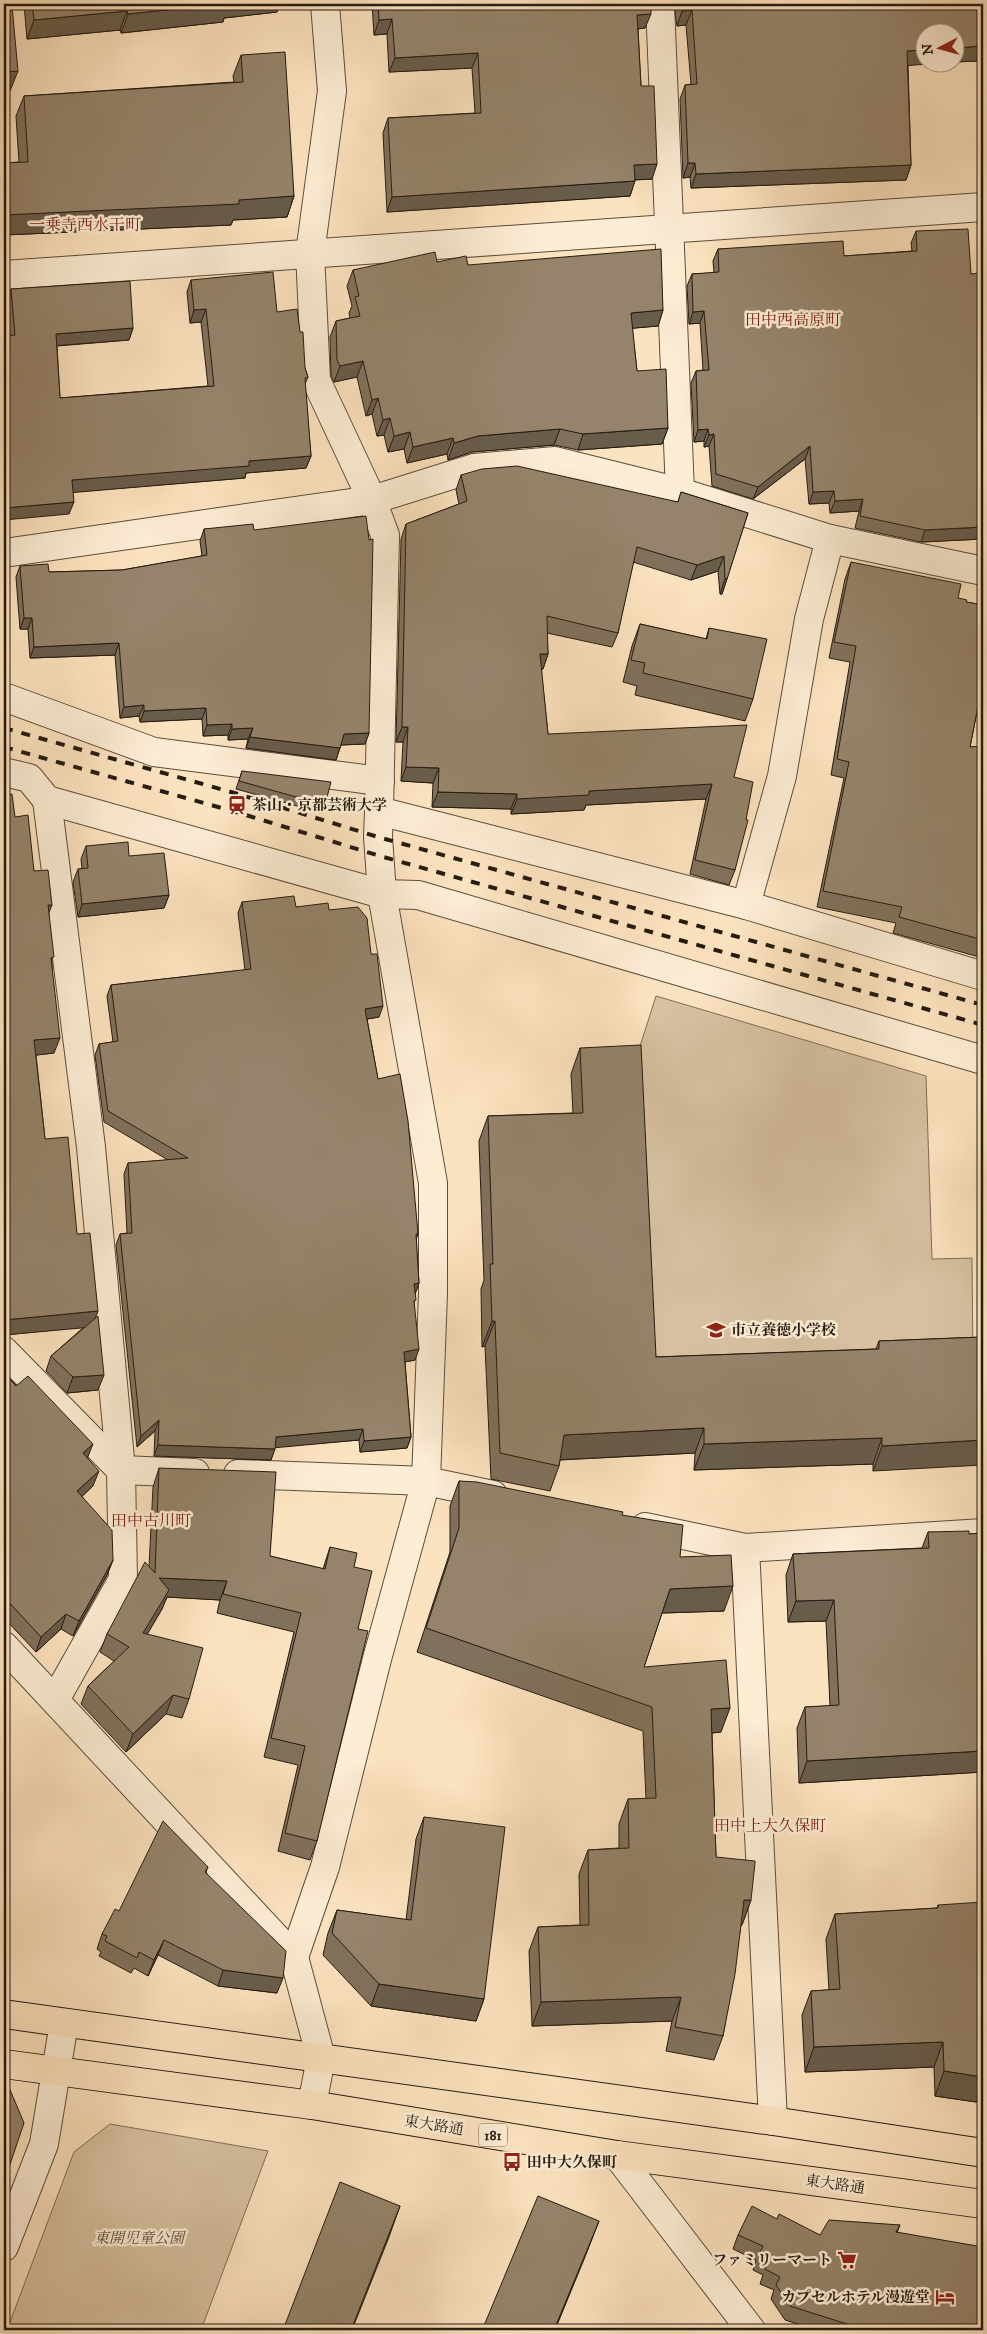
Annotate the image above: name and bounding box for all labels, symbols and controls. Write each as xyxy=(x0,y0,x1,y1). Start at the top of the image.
north arrow xyxy=(914,22,964,72)
text: N xyxy=(918,42,938,56)
district label: 一乗寺西水干町 xyxy=(29,215,141,235)
district label: 田中西高原町 xyxy=(745,310,841,330)
station icon: 茶山・京都芸術大学 xyxy=(226,794,248,816)
place label: 茶山・京都芸術大学 xyxy=(252,796,387,815)
school or university icon: 市立養徳小学校 xyxy=(705,1319,727,1341)
place label: 市立養徳小学校 xyxy=(731,1321,836,1340)
district label: 田中古川町 xyxy=(111,1511,191,1531)
district label: 田中上大久保町 xyxy=(714,1816,826,1836)
street label: 東大路通 xyxy=(403,2111,465,2140)
road number: 181 xyxy=(479,2124,507,2146)
bus stop icon: 田中大久保町 xyxy=(501,2151,523,2173)
place label: 田中大久保町 xyxy=(527,2153,617,2172)
street label: 東大路通 xyxy=(804,2171,866,2198)
park label: 東開児童公園 xyxy=(94,2229,187,2248)
supermarket icon: ファミリーマート xyxy=(836,2249,858,2271)
place label: ファミリーマート xyxy=(712,2251,832,2270)
hotel icon: カプセルホテル漫遊堂 xyxy=(934,2286,956,2308)
place label: カプセルホテル漫遊堂 xyxy=(781,2288,930,2307)

